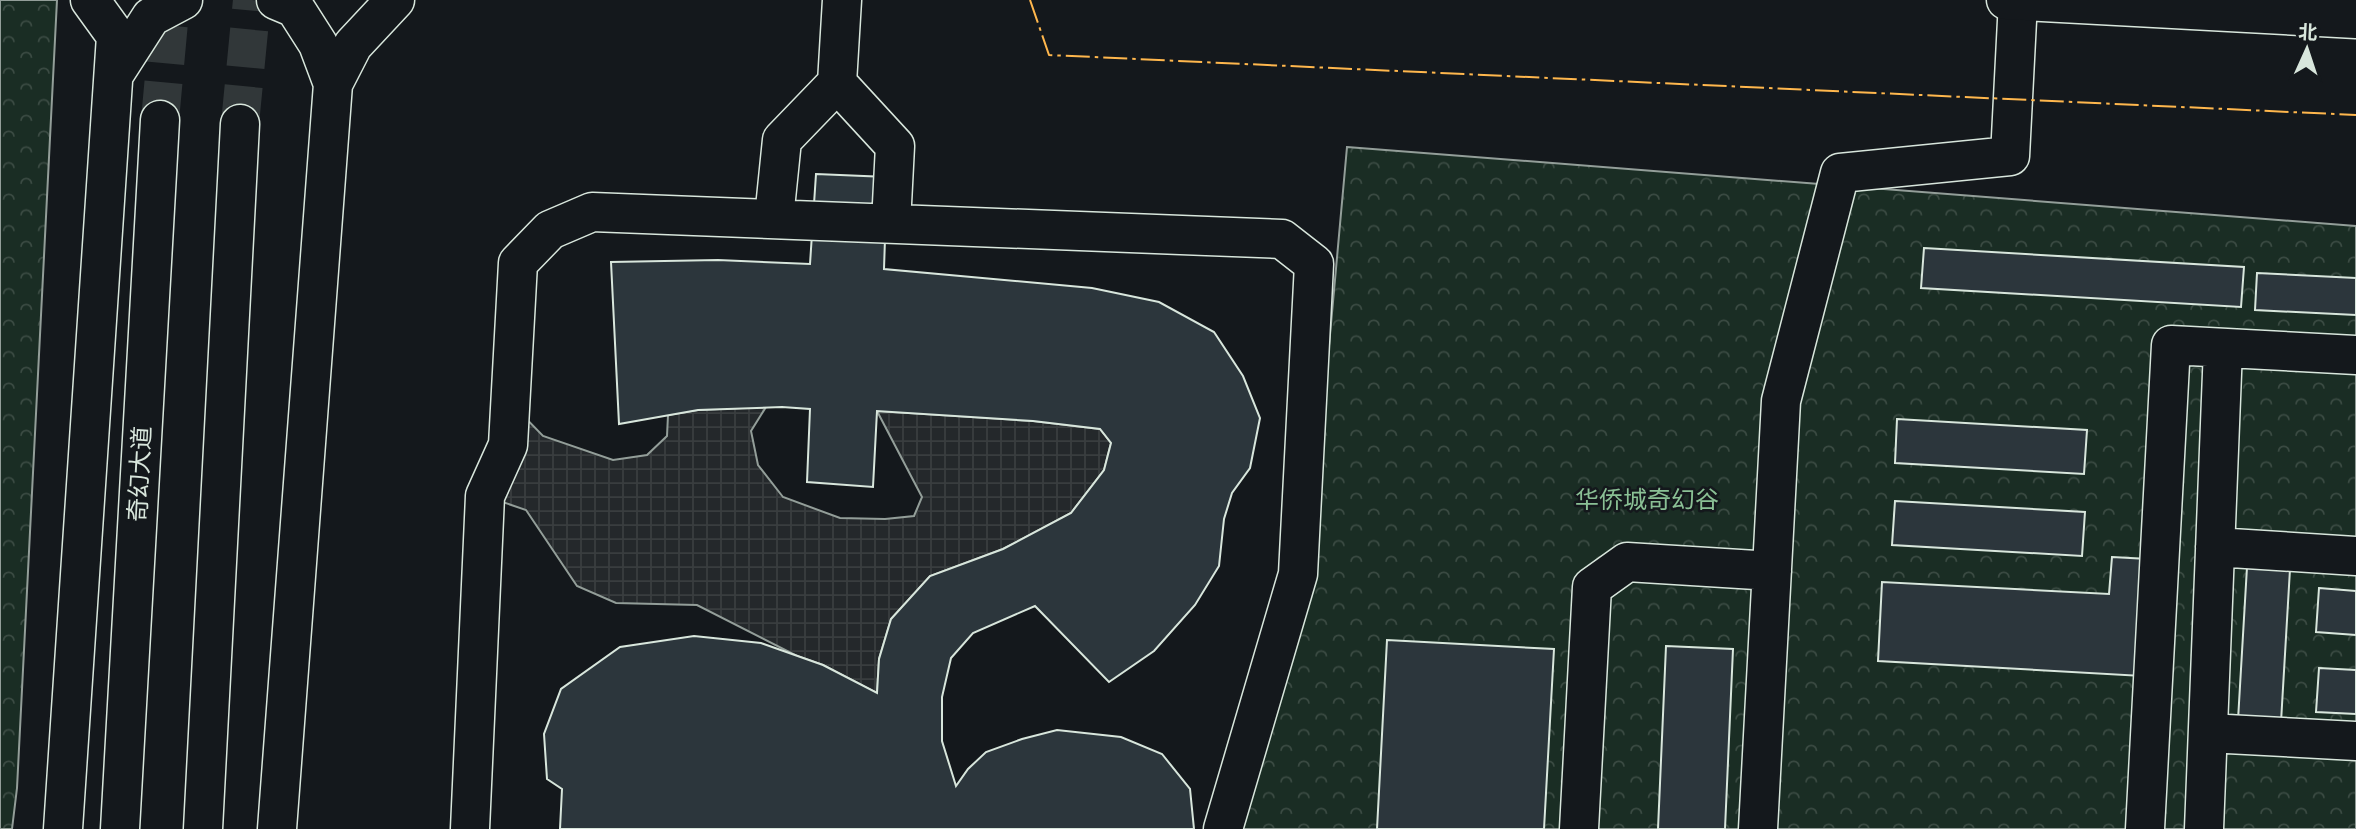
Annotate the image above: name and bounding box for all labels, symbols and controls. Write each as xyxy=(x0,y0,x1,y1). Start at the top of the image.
north arrow xyxy=(2272,14,2342,84)
text: 北 xyxy=(2298,20,2318,44)
street label: 奇幻大道 xyxy=(122,425,155,523)
park label: 华侨城奇幻谷 xyxy=(1575,484,1719,513)

